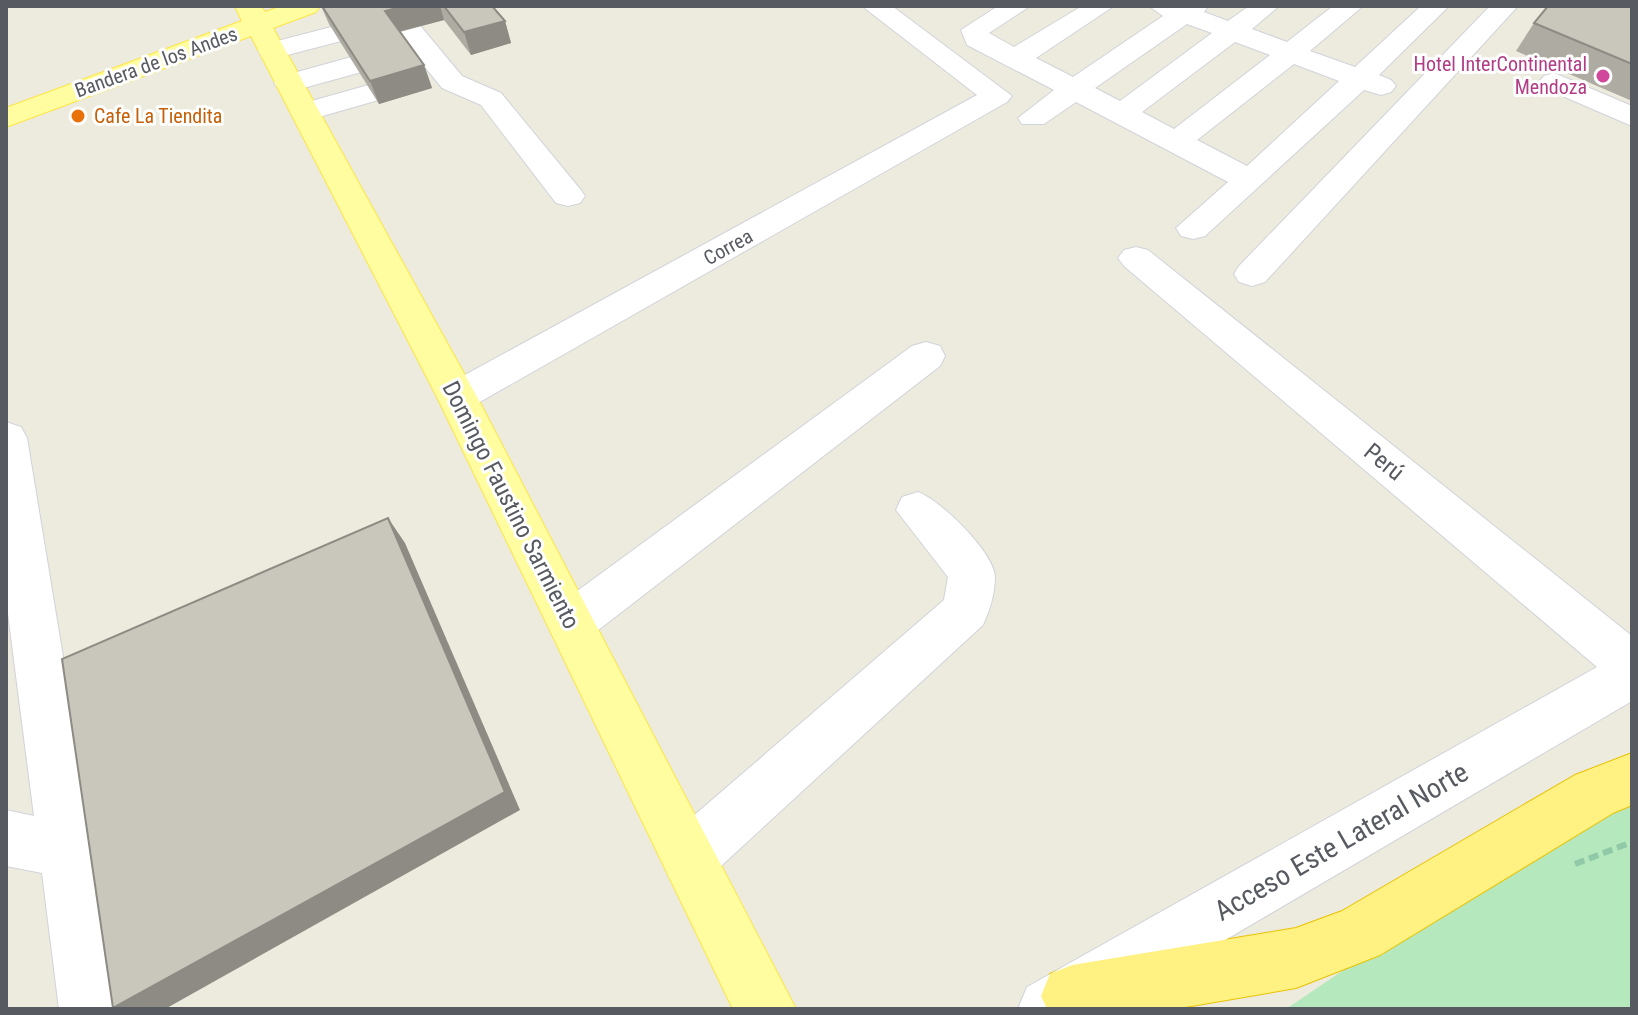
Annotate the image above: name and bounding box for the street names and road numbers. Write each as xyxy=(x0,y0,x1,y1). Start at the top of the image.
street label: Bandera de los Andes xyxy=(71,21,241,103)
street label: Correa xyxy=(699,224,757,270)
street label: Domingo Faustino Sarmiento xyxy=(436,377,586,633)
street label: Perú xyxy=(1358,437,1410,487)
street label: Acceso Este Lateral Norte xyxy=(1209,755,1474,928)

